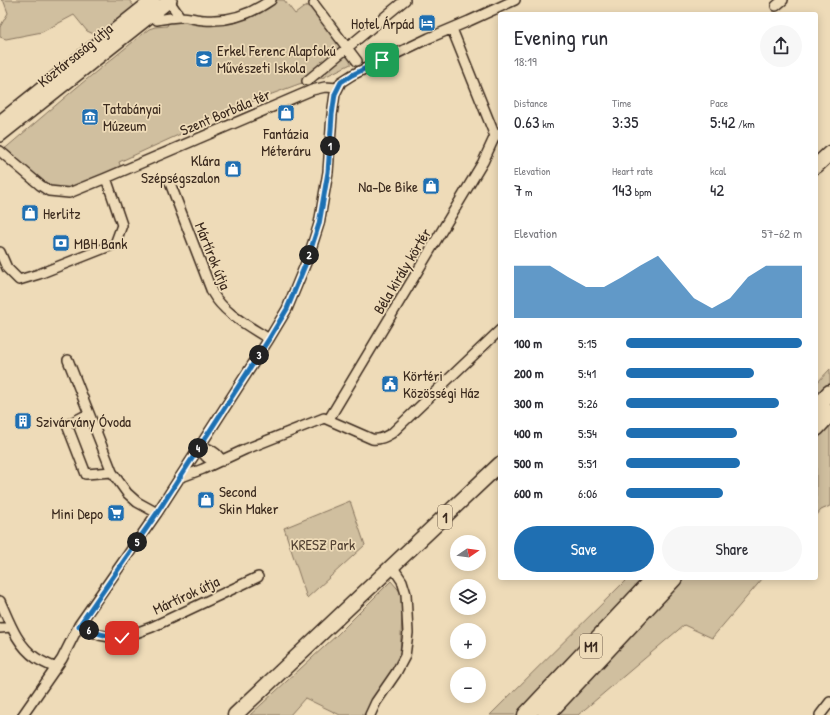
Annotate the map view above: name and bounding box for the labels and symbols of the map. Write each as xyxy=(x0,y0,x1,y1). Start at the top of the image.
place label: Hotel Árpád xyxy=(351,13,414,34)
hotel icon: Hotel Árpád xyxy=(417,13,437,33)
street label: Köztársaság útja xyxy=(33,18,117,92)
place label: Erkel Ferenc Alapfokú Művészeti Iskola xyxy=(217,40,336,78)
pin xyxy=(365,43,399,77)
school or university icon: Erkel Ferenc Alapfokú Művészeti Iskola xyxy=(194,49,214,69)
street label: Szent Borbála tér xyxy=(177,83,274,140)
place label: Tatabányai Múzeum xyxy=(103,98,161,136)
shop icon: Fantázia Méteráru xyxy=(276,103,296,123)
museum icon: Tatabányai Múzeum xyxy=(80,107,100,127)
place label: Fantázia Méteráru xyxy=(261,123,311,161)
pin: 1 xyxy=(320,136,340,156)
place label: Klára Szépségszalon xyxy=(141,150,220,188)
shop icon: Klára Szépségszalon xyxy=(223,159,243,179)
place label: Na-De Bike xyxy=(358,176,418,197)
shop icon: Na-De Bike xyxy=(421,176,441,196)
shop icon: Herlitz xyxy=(20,203,40,223)
place label: Herlitz xyxy=(43,203,81,224)
street label: Mártírok útja xyxy=(190,219,236,293)
street label: Béla király körtér xyxy=(368,224,436,318)
bank icon: MBH Bank xyxy=(51,233,71,253)
place label: MBH Bank xyxy=(74,233,128,254)
pin: 2 xyxy=(299,245,319,265)
pin: 3 xyxy=(249,345,269,365)
place label: Körtéri Közösségi Ház xyxy=(403,365,480,403)
public building icon: Körtéri Közösségi Ház xyxy=(380,374,400,394)
building icon: Szivárvány Óvoda xyxy=(13,411,33,431)
place label: Szivárvány Óvoda xyxy=(36,411,131,432)
pin: 4 xyxy=(188,438,208,458)
place label: Second Skin Maker xyxy=(219,481,279,519)
shop icon: Second Skin Maker xyxy=(196,490,216,510)
place label: Mini Depo xyxy=(52,503,103,524)
supermarket icon: Mini Depo xyxy=(106,503,126,523)
road number: 1 xyxy=(438,505,452,529)
pin: 5 xyxy=(127,532,147,552)
park label: KRESZ Park xyxy=(291,534,355,555)
north arrow xyxy=(450,535,486,571)
street label: Mártírok útja xyxy=(149,570,223,620)
pin: 6 xyxy=(79,620,99,640)
pin xyxy=(105,621,139,655)
road number: M1 xyxy=(580,634,602,658)

